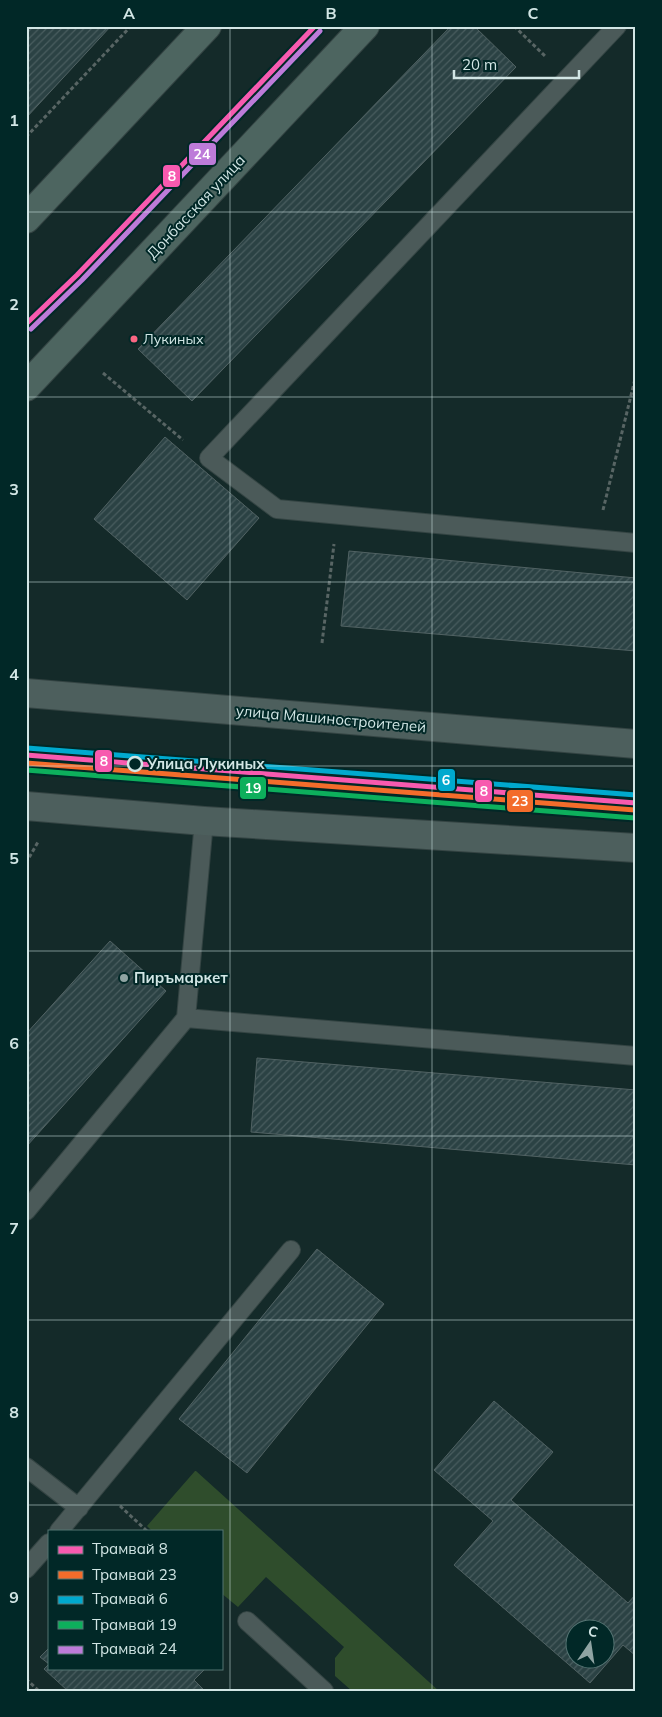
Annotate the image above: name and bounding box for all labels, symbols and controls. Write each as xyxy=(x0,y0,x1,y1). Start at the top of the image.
text: A xyxy=(123,3,135,23)
text: B xyxy=(325,3,337,23)
text: C xyxy=(528,3,539,23)
scale bar xyxy=(454,48,580,80)
text: 20 m xyxy=(462,55,497,74)
text: 1 xyxy=(9,110,19,130)
line badge: 24 xyxy=(188,142,217,166)
text: 24 xyxy=(194,145,211,163)
street label: Донбасская улица xyxy=(142,151,249,263)
line badge: 8 xyxy=(162,164,181,188)
text: 8 xyxy=(168,167,176,185)
text: 2 xyxy=(9,294,19,314)
place label: Лукиных xyxy=(143,330,204,348)
marker: Лукиных xyxy=(129,334,139,344)
text: 3 xyxy=(9,479,19,499)
text: 4 xyxy=(9,664,19,684)
street label: улица Машиностроителей xyxy=(235,701,427,736)
line badge: 8 xyxy=(94,749,113,773)
text: 8 xyxy=(100,752,108,770)
place label: Улица Лукиных xyxy=(146,754,265,773)
marker: Улица Лукиных xyxy=(127,756,143,772)
line badge: 6 xyxy=(437,768,456,792)
text: 6 xyxy=(442,771,450,789)
line badge: 19 xyxy=(239,776,267,800)
text: 19 xyxy=(245,779,261,797)
line badge: 8 xyxy=(474,779,493,803)
text: 8 xyxy=(480,782,488,800)
line badge: 23 xyxy=(506,789,534,813)
text: 23 xyxy=(512,792,528,810)
text: 5 xyxy=(9,848,19,868)
place label: Пиръмаркет xyxy=(134,968,229,987)
marker: Пиръмаркет xyxy=(118,972,130,984)
text: 6 xyxy=(9,1033,19,1053)
text: 7 xyxy=(9,1218,19,1238)
text: 8 xyxy=(9,1402,19,1422)
legend xyxy=(48,1530,222,1670)
text: Трамвай 8 xyxy=(92,1539,168,1558)
text: Трамвай 23 xyxy=(92,1565,177,1584)
text: 9 xyxy=(9,1587,19,1607)
text: Трамвай 6 xyxy=(92,1589,168,1608)
text: Трамвай 19 xyxy=(92,1615,177,1634)
north arrow xyxy=(564,1620,614,1670)
text: С xyxy=(586,1621,600,1641)
text: Трамвай 24 xyxy=(92,1639,177,1658)

